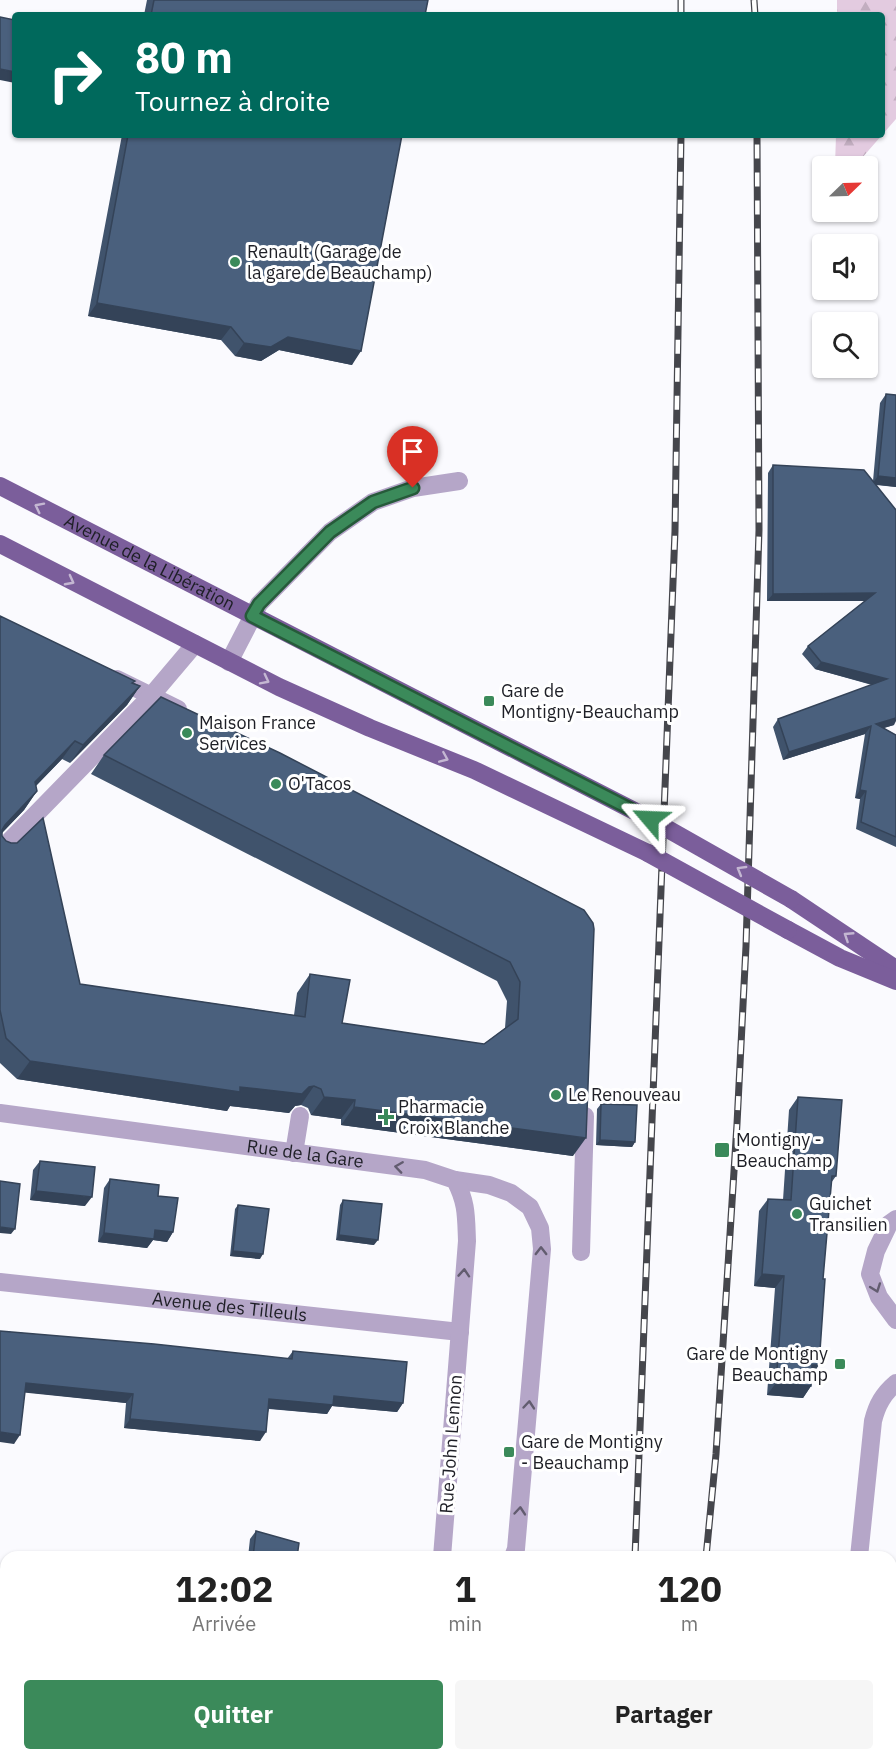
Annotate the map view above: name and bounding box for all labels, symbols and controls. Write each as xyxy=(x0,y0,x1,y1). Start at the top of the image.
text: 80 m xyxy=(135,30,233,85)
icon: right xyxy=(36,36,114,114)
text: Tournez à droite xyxy=(135,83,330,118)
north arrow xyxy=(812,156,878,222)
map controls xyxy=(812,156,878,378)
button: sound xyxy=(812,234,878,300)
place label: Renault (Garage de la gare de Beauchamp) xyxy=(247,240,433,284)
marker: Renault (Garage de la gare de Beauchamp) xyxy=(228,255,242,269)
button: search xyxy=(812,312,878,378)
pin xyxy=(387,426,438,488)
icon: arrive xyxy=(396,435,429,468)
one-way arrow xyxy=(35,503,46,514)
street label: Avenue de la Libération xyxy=(60,509,239,615)
one-way arrow xyxy=(64,574,75,585)
one-way arrow xyxy=(259,673,270,685)
place label: Gare de Montigny-Beauchamp xyxy=(501,679,679,723)
marker: Gare de Montigny-Beauchamp xyxy=(482,694,496,708)
place label: Maison France Services xyxy=(199,711,316,755)
marker: Maison France Services xyxy=(180,726,194,740)
one-way arrow xyxy=(438,751,449,763)
place label: O'Tacos xyxy=(288,772,352,795)
marker: O'Tacos xyxy=(269,777,283,791)
position arrow xyxy=(618,787,682,851)
one-way arrow xyxy=(737,866,747,877)
one-way arrow xyxy=(843,932,854,943)
place label: Le Renouveau xyxy=(568,1083,681,1106)
marker: Le Renouveau xyxy=(549,1088,563,1102)
place label: Pharmacie Croix Blanche xyxy=(398,1095,509,1139)
marker: Pharmacie Croix Blanche xyxy=(379,1110,393,1124)
place label: Montigny - Beauchamp xyxy=(736,1128,833,1172)
street label: Rue de la Gare xyxy=(245,1134,365,1173)
marker: Montigny - Beauchamp xyxy=(713,1141,731,1159)
one-way arrow xyxy=(394,1161,403,1173)
place label: Guichet Transilien xyxy=(809,1192,888,1236)
marker: Guichet Transilien xyxy=(790,1207,804,1221)
one-way arrow xyxy=(535,1247,547,1256)
one-way arrow xyxy=(457,1269,470,1278)
one-way arrow xyxy=(868,1282,881,1293)
street label: Avenue des Tilleuls xyxy=(151,1287,309,1326)
place label: Gare de Montigny Beauchamp xyxy=(686,1342,828,1386)
marker: Gare de Montigny Beauchamp xyxy=(833,1357,847,1371)
street label: Rue John Lennon xyxy=(434,1374,467,1514)
one-way arrow xyxy=(522,1401,535,1410)
place label: Gare de Montigny - Beauchamp xyxy=(521,1430,663,1474)
marker: Gare de Montigny - Beauchamp xyxy=(502,1445,516,1459)
one-way arrow xyxy=(513,1506,526,1515)
text: 12:02 xyxy=(175,1565,273,1612)
text: 1 xyxy=(454,1565,476,1612)
text: 120 xyxy=(657,1565,722,1612)
text: Arrivée xyxy=(192,1610,256,1637)
text: min xyxy=(448,1610,482,1637)
text: m xyxy=(681,1610,698,1637)
button: Quitter xyxy=(24,1680,443,1749)
button: Partager xyxy=(455,1680,873,1749)

